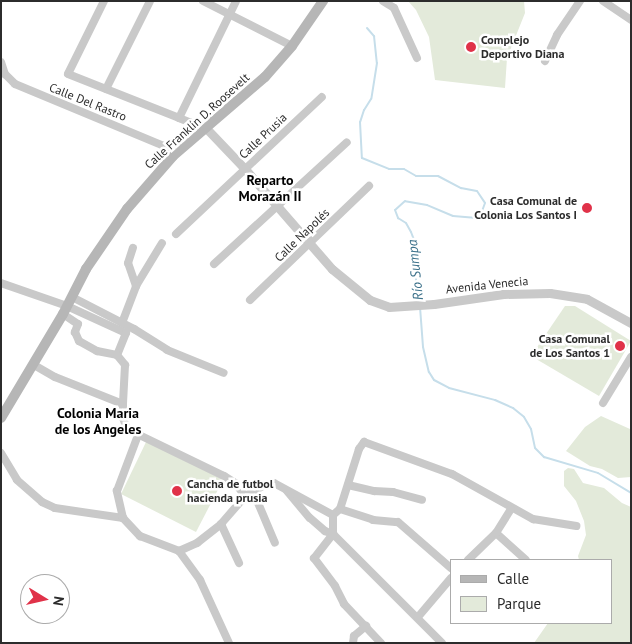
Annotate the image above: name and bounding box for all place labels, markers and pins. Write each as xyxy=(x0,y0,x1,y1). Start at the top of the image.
place label: Complejo Deportivo Diana xyxy=(481,33,564,61)
marker: Complejo Deportivo Diana xyxy=(465,41,477,53)
place label: Casa Comunal de Colonia Los Santos I xyxy=(474,194,577,222)
marker: Casa Comunal de Colonia Los Santos I xyxy=(581,202,593,214)
place label: Casa Comunal de Los Santos 1 xyxy=(530,332,610,360)
marker: Casa Comunal de Los Santos 1 xyxy=(614,340,626,352)
place label: Cancha de futbol hacienda prusia xyxy=(187,477,273,505)
marker: Cancha de futbol hacienda prusia xyxy=(171,485,183,497)

